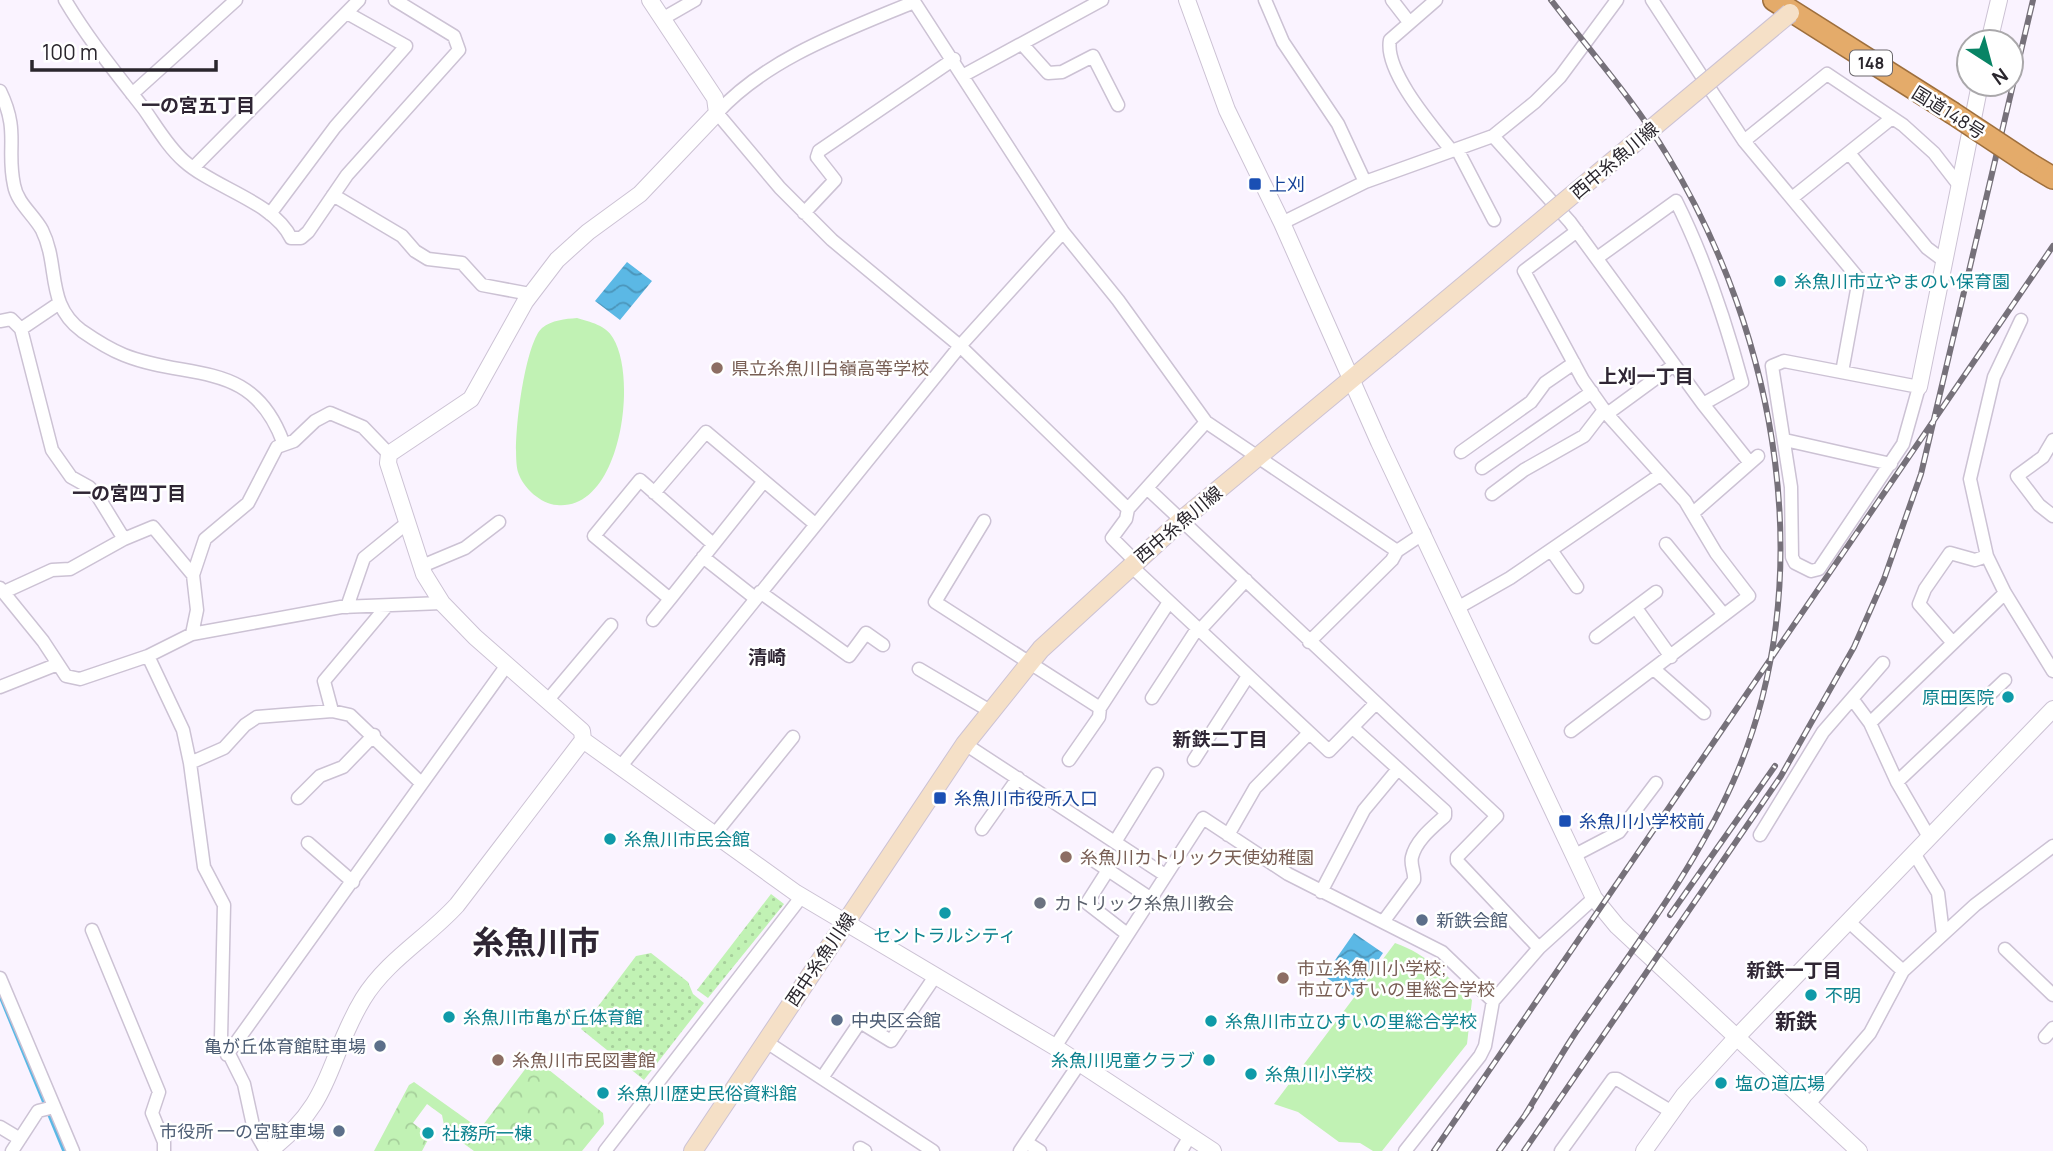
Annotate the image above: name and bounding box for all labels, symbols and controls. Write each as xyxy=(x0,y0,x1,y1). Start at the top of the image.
scale bar xyxy=(32,28,215,72)
north arrow xyxy=(1955,28,2025,98)
text: 100 m xyxy=(42,38,98,66)
road number: 148 xyxy=(1850,50,1892,76)
text: N xyxy=(1987,62,2013,91)
street label: 国道148号 xyxy=(1908,80,1990,144)
district label: 一の宮五丁目 xyxy=(141,92,255,118)
street label: 西中糸魚川線 xyxy=(1565,116,1663,204)
place label: 上刈 xyxy=(1269,172,1305,196)
marker: 上刈 xyxy=(1247,176,1263,192)
place label: 糸魚川市立やまのい保育園 xyxy=(1794,269,2010,293)
marker: 糸魚川市立やまのい保育園 xyxy=(1772,273,1788,289)
place label: 県立糸魚川白嶺高等学校 xyxy=(731,356,929,380)
marker: 県立糸魚川白嶺高等学校 xyxy=(709,360,725,376)
district label: 上刈一丁目 xyxy=(1598,363,1694,389)
district label: 一の宮四丁目 xyxy=(72,480,186,506)
street label: 西中糸魚川線 xyxy=(1129,480,1227,568)
district label: 清崎 xyxy=(748,644,786,670)
place label: 原田医院 xyxy=(1922,685,1994,709)
marker: 原田医院 xyxy=(2000,689,2016,705)
district label: 新鉄二丁目 xyxy=(1172,726,1268,752)
place label: 糸魚川市役所入口 xyxy=(954,786,1098,810)
marker: 糸魚川市役所入口 xyxy=(932,790,948,806)
place label: 糸魚川小学校前 xyxy=(1579,809,1705,833)
marker: 糸魚川小学校前 xyxy=(1557,813,1573,829)
place label: 糸魚川市民会館 xyxy=(624,827,750,851)
marker: 糸魚川市民会館 xyxy=(602,831,618,847)
place label: 糸魚川カトリック天使幼稚園 xyxy=(1080,845,1314,869)
marker: 糸魚川カトリック天使幼稚園 xyxy=(1058,849,1074,865)
place label: カトリック糸魚川教会 xyxy=(1054,891,1234,915)
marker: カトリック糸魚川教会 xyxy=(1032,895,1048,911)
marker: セントラルシティ xyxy=(937,905,953,921)
street label: 西中糸魚川線 xyxy=(780,908,860,1010)
place label: 新鉄会館 xyxy=(1436,908,1508,932)
marker: 新鉄会館 xyxy=(1414,912,1430,928)
district label: 糸魚川市 xyxy=(472,920,600,964)
place label: セントラルシティ xyxy=(874,923,1016,947)
place label: 市立糸魚川小学校; 市立ひすいの里総合学校 xyxy=(1297,956,1495,1001)
district label: 新鉄一丁目 xyxy=(1746,957,1842,983)
marker: 市立糸魚川小学校; 市立ひすいの里総合学校 xyxy=(1275,970,1291,986)
place label: 不明 xyxy=(1825,983,1861,1007)
marker: 不明 xyxy=(1803,987,1819,1003)
place label: 糸魚川市亀が丘体育館 xyxy=(463,1005,643,1029)
district label: 新鉄 xyxy=(1775,1007,1817,1035)
place label: 中央区会館 xyxy=(851,1008,941,1032)
marker: 糸魚川市亀が丘体育館 xyxy=(441,1009,457,1025)
place label: 糸魚川市立ひすいの里総合学校 xyxy=(1225,1009,1477,1033)
marker: 中央区会館 xyxy=(829,1012,845,1028)
marker: 糸魚川市立ひすいの里総合学校 xyxy=(1203,1013,1219,1029)
place label: 亀が丘体育館駐車場 xyxy=(204,1034,366,1058)
marker: 亀が丘体育館駐車場 xyxy=(372,1038,388,1054)
place label: 糸魚川市民図書館 xyxy=(512,1048,656,1072)
place label: 糸魚川児童クラブ xyxy=(1051,1048,1195,1072)
marker: 糸魚川市民図書館 xyxy=(490,1052,506,1068)
marker: 糸魚川児童クラブ xyxy=(1201,1052,1217,1068)
place label: 糸魚川小学校 xyxy=(1265,1062,1373,1086)
marker: 糸魚川小学校 xyxy=(1243,1066,1259,1082)
place label: 塩の道広場 xyxy=(1735,1071,1825,1095)
marker: 塩の道広場 xyxy=(1713,1075,1729,1091)
place label: 糸魚川歴史民俗資料館 xyxy=(617,1081,797,1105)
marker: 糸魚川歴史民俗資料館 xyxy=(595,1085,611,1101)
place label: 市役所 一の宮駐車場 xyxy=(159,1119,325,1143)
place label: 社務所一棟 xyxy=(442,1121,532,1145)
marker: 市役所 一の宮駐車場 xyxy=(331,1123,347,1139)
marker: 社務所一棟 xyxy=(420,1125,436,1141)

